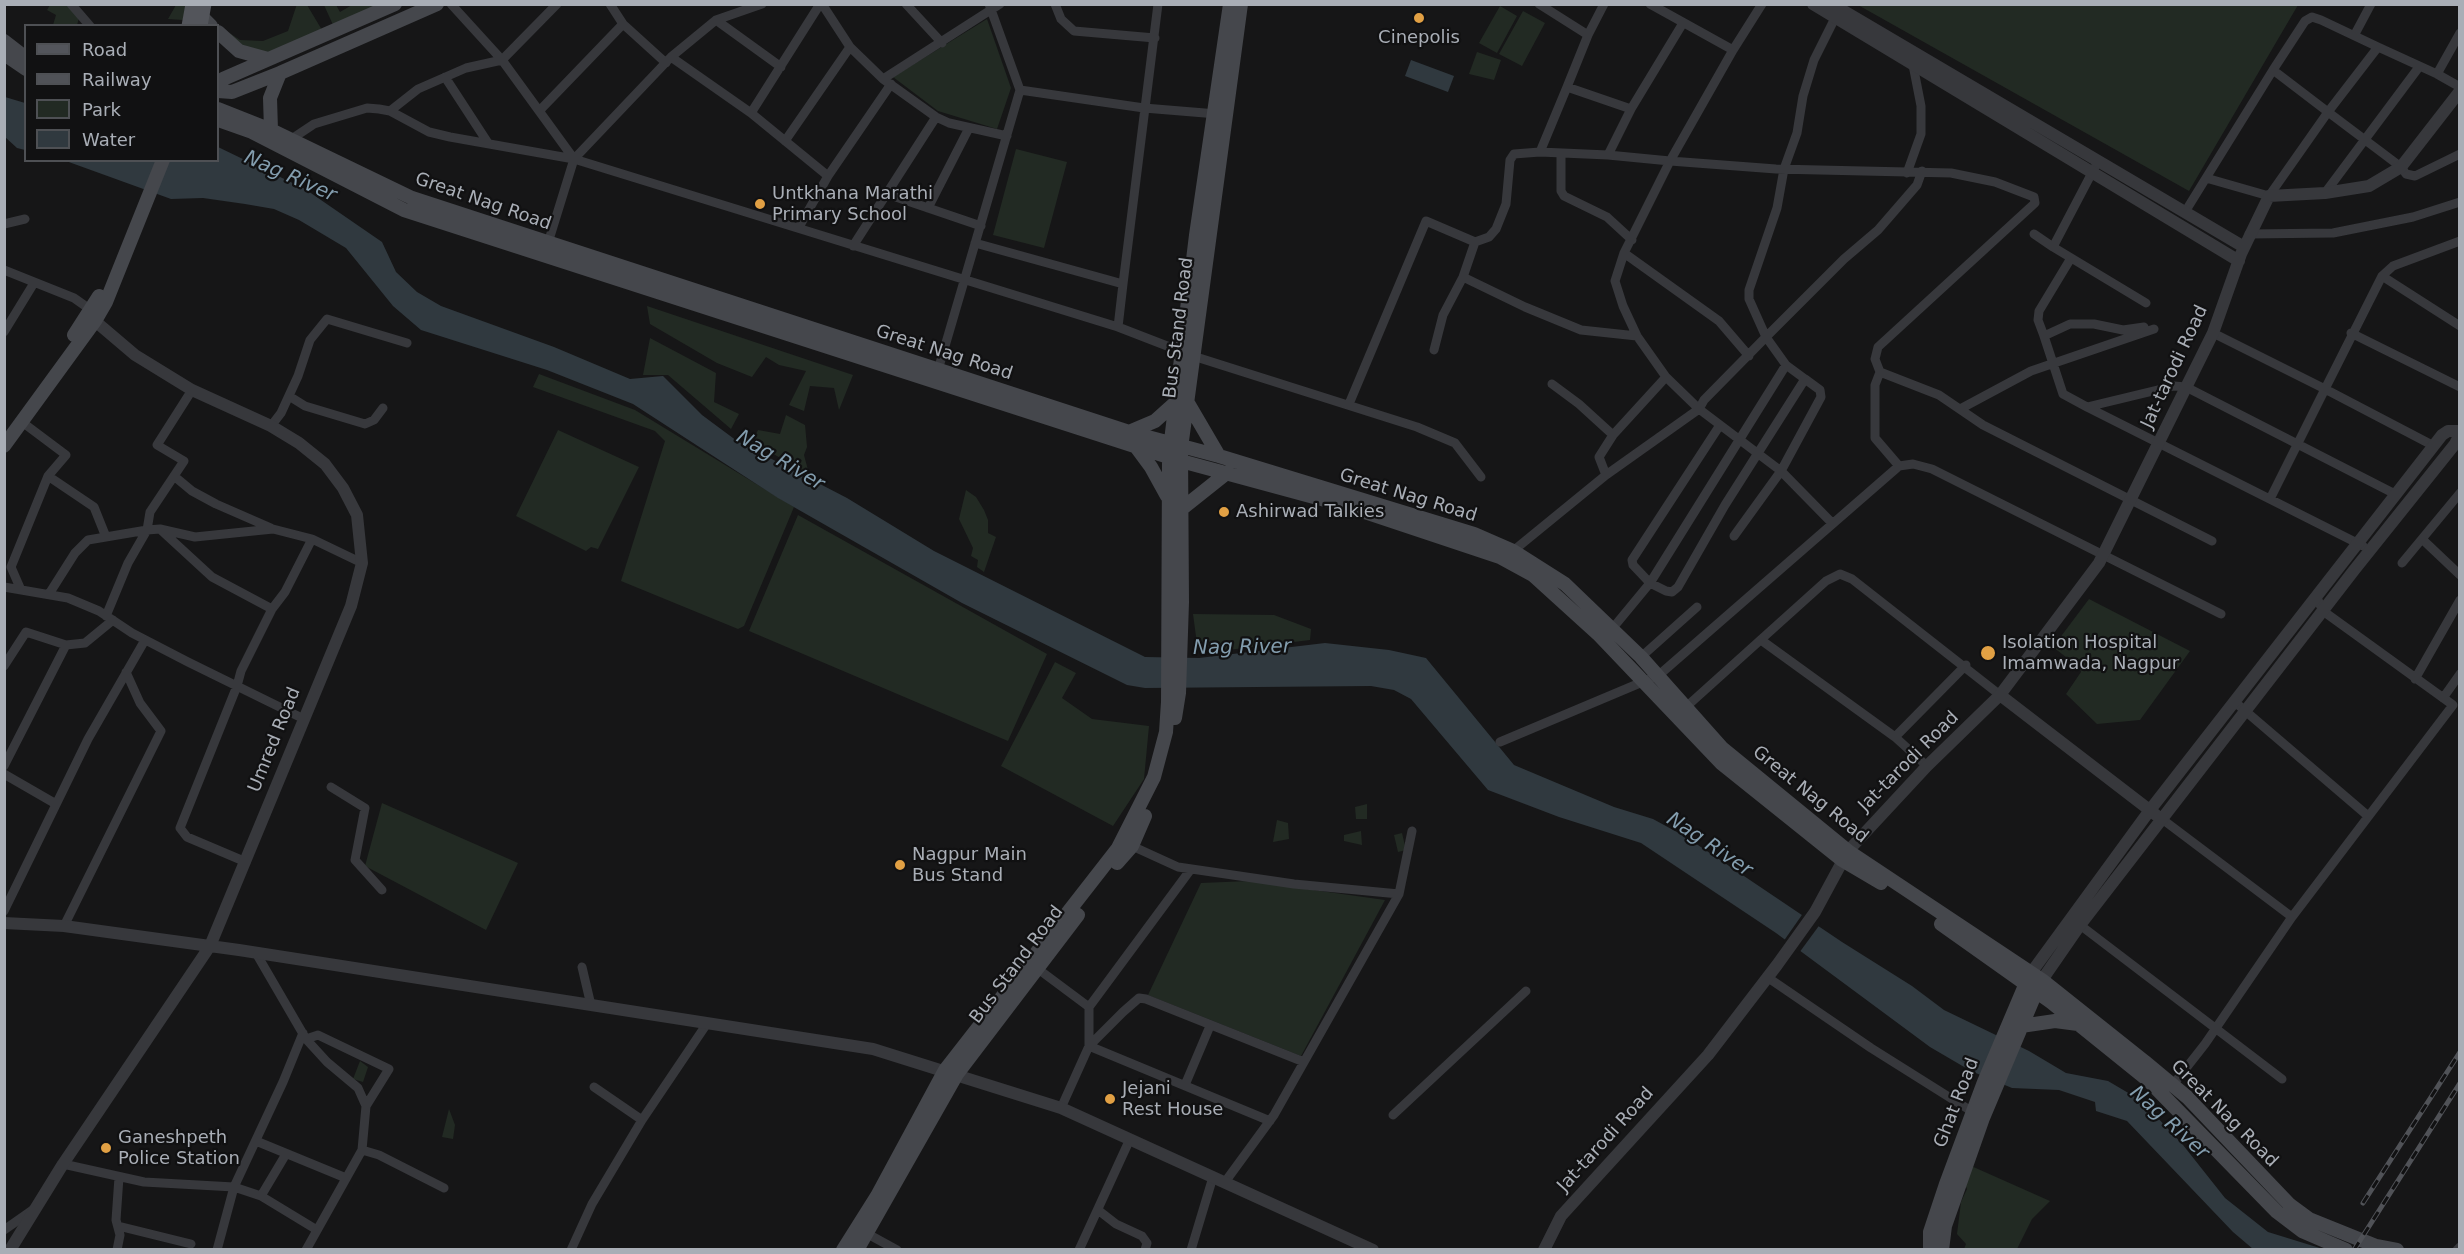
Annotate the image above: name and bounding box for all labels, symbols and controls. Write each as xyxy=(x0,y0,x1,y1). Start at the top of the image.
marker: Cinepolis xyxy=(1412,11,1426,25)
legend xyxy=(24,24,219,162)
place label: Cinepolis xyxy=(1378,27,1460,49)
text: Road xyxy=(82,39,127,60)
text: Railway xyxy=(82,69,152,90)
text: Park xyxy=(82,99,121,120)
text: Water xyxy=(82,129,135,150)
water label: Nag River xyxy=(240,146,340,208)
street label: Great Nag Road xyxy=(412,169,554,235)
place label: Untkhana Marathi Primary School xyxy=(772,183,933,226)
marker: Untkhana Marathi Primary School xyxy=(753,197,767,211)
street label: Bus Stand Road xyxy=(1160,256,1198,400)
street label: Jat-tarodi Road xyxy=(2137,302,2213,432)
street label: Great Nag Road xyxy=(873,321,1015,385)
water label: Nag River xyxy=(732,425,828,497)
street label: Great Nag Road xyxy=(1337,465,1479,527)
place label: Ashirwad Talkies xyxy=(1236,501,1384,523)
marker: Ashirwad Talkies xyxy=(1217,505,1231,519)
place label: Isolation Hospital Imamwada, Nagpur xyxy=(2002,632,2179,674)
water label: Nag River xyxy=(1193,635,1291,661)
marker: Isolation Hospital Imamwada, Nagpur xyxy=(1979,644,1997,662)
street label: Umred Road xyxy=(244,684,306,796)
street label: Jat-tarodi Road xyxy=(1854,707,1964,817)
street label: Great Nag Road xyxy=(1748,742,1872,848)
water label: Nag River xyxy=(1662,808,1756,882)
place label: Nagpur Main Bus Stand xyxy=(912,844,1027,886)
marker: Nagpur Main Bus Stand xyxy=(893,858,907,872)
street label: Bus Stand Road xyxy=(966,902,1068,1028)
street label: Ghat Road xyxy=(1930,1055,1984,1151)
street label: Great Nag Road xyxy=(2166,1056,2282,1172)
place label: Jejani Rest House xyxy=(1122,1078,1223,1120)
water label: Nag River xyxy=(2125,1081,2213,1165)
street label: Jat-tarodi Road xyxy=(1553,1083,1659,1197)
marker: Jejani Rest House xyxy=(1103,1092,1117,1106)
place label: Ganeshpeth Police Station xyxy=(118,1127,240,1170)
marker: Ganeshpeth Police Station xyxy=(99,1141,113,1155)

